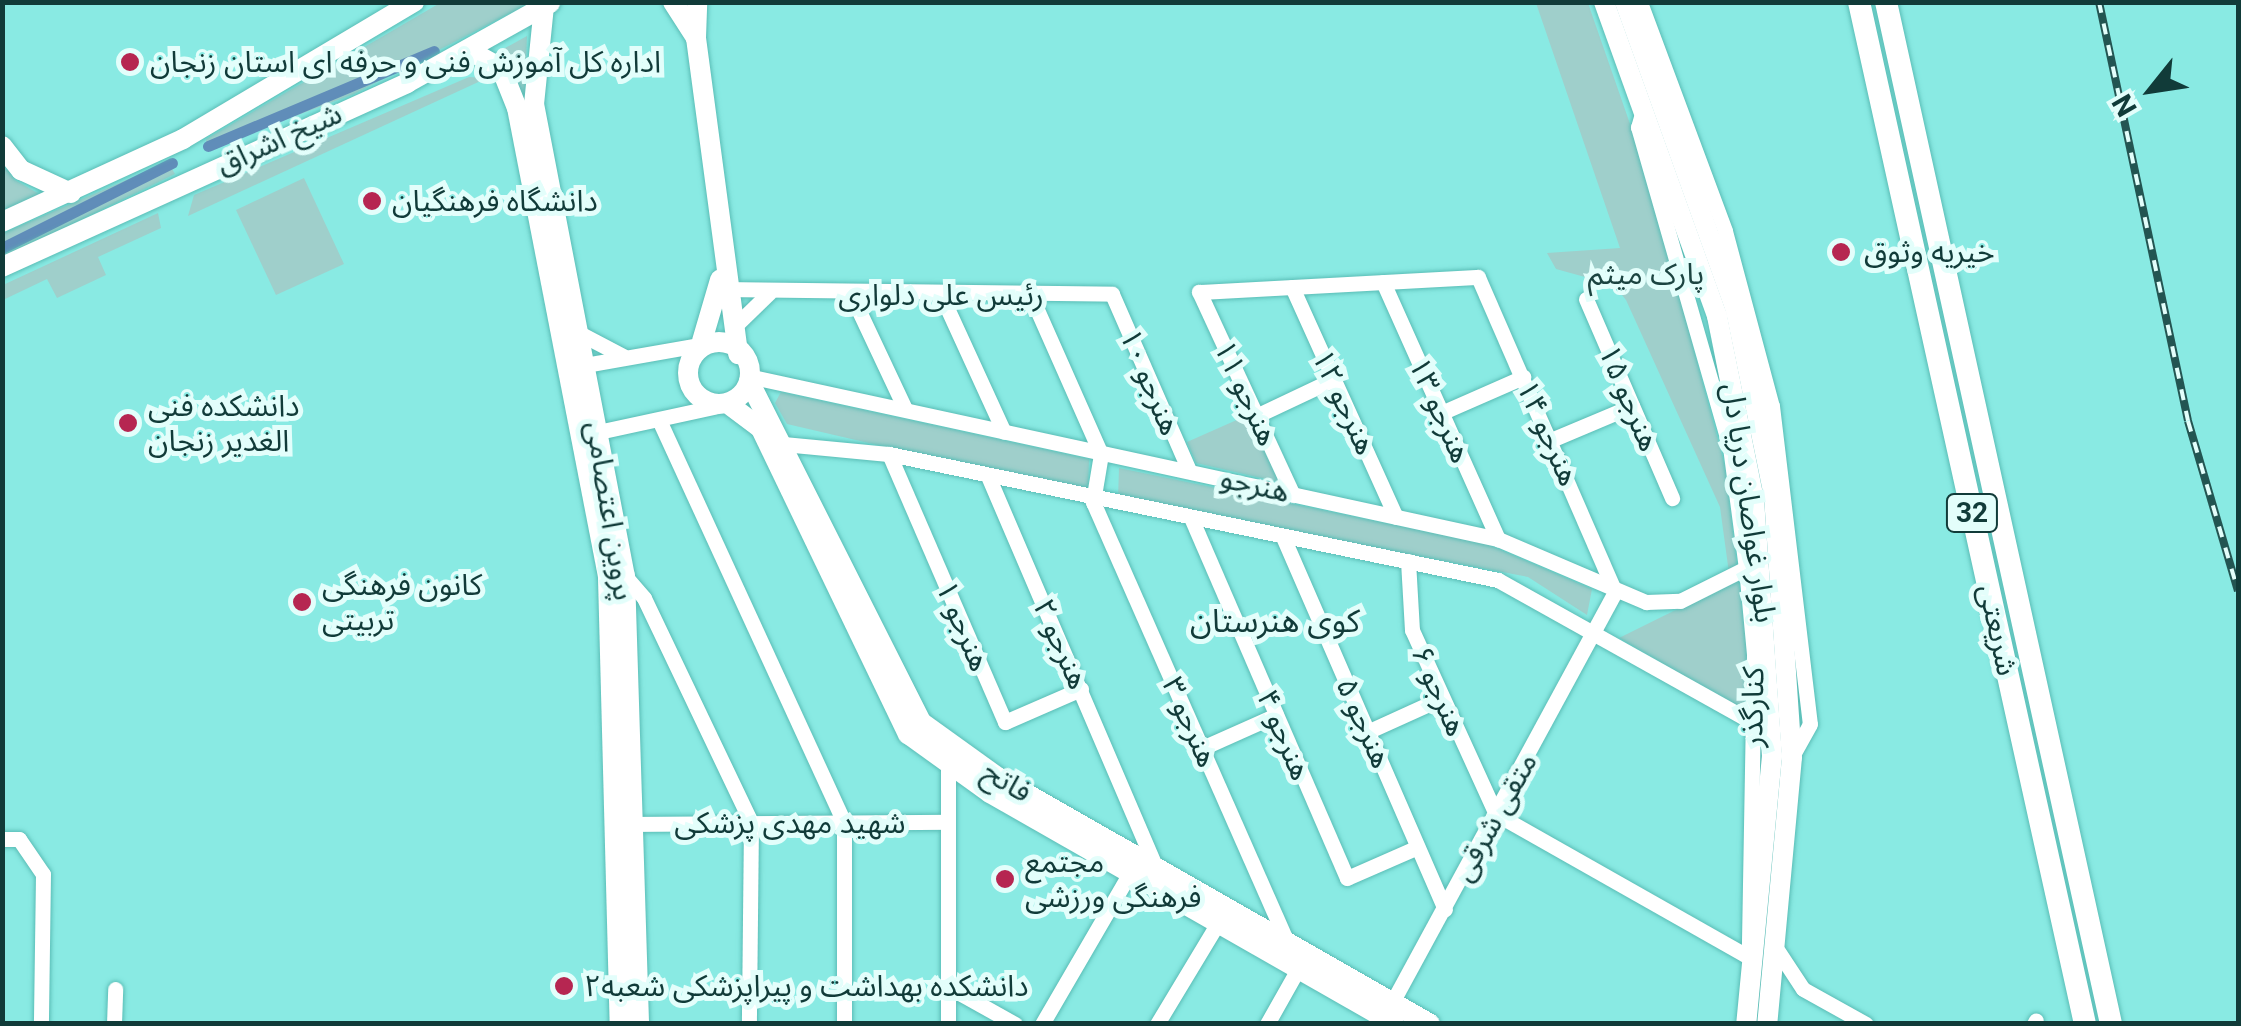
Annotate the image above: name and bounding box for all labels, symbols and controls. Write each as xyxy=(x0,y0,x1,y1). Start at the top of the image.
north arrow xyxy=(2101,40,2201,140)
place label: اداره کل آموزش فنی و حرفه ای استان زنجان xyxy=(150,44,661,80)
marker: اداره کل آموزش فنی و حرفه ای استان زنجان xyxy=(119,51,141,73)
text: N xyxy=(2105,88,2144,122)
street label: شیخ اشراق xyxy=(211,95,347,183)
place label: دانشگاه فرهنگیان xyxy=(392,183,598,219)
marker: دانشگاه فرهنگیان xyxy=(361,190,383,212)
place label: خیریه وثوق xyxy=(1864,234,1995,270)
marker: خیریه وثوق xyxy=(1828,239,1854,265)
park label: پارک میثم xyxy=(1588,256,1704,292)
street label: رئیس علی دلواری xyxy=(838,277,1044,313)
street label: هنرجو ۱۰ xyxy=(1112,324,1188,440)
street label: هنرجو ۱۱ xyxy=(1206,335,1286,451)
street label: هنرجو ۱۵ xyxy=(1591,340,1667,456)
street label: هنرجو ۱۲ xyxy=(1304,344,1384,460)
street label: هنرجو ۱۳ xyxy=(1401,352,1479,468)
street label: هنرجو ۱۴ xyxy=(1509,375,1587,491)
street label: بلوار غواصان دریا دل xyxy=(1714,381,1784,625)
place label: دانشکده فنی الغدیر زنجان xyxy=(148,388,300,458)
marker: دانشکده فنی الغدیر زنجان xyxy=(117,412,139,434)
street label: پروین اعتصامی xyxy=(578,419,642,603)
street label: هنرجو xyxy=(1217,460,1293,510)
road number: 32 xyxy=(1944,490,2000,536)
place label: کانون فرهنگی تربیتی xyxy=(322,567,482,638)
street label: هنرجو ۱ xyxy=(928,575,998,677)
street label: شریعتی xyxy=(1971,581,2025,679)
marker: کانون فرهنگی تربیتی xyxy=(291,591,313,613)
street label: هنرجو ۲ xyxy=(1025,593,1097,695)
district label: کوی هنرستان xyxy=(1190,602,1360,640)
street label: هنرجو ۶ xyxy=(1403,640,1475,742)
street label: کنارگذر xyxy=(1734,666,1772,748)
street label: هنرجو ۳ xyxy=(1154,671,1226,773)
street label: هنرجو ۵ xyxy=(1328,672,1400,774)
street label: هنرجو ۴ xyxy=(1249,684,1319,786)
street label: متقی شرقی xyxy=(1445,746,1545,888)
street label: فاتح xyxy=(976,754,1038,810)
street label: شهید مهدی پزشکی xyxy=(674,805,906,841)
place label: مجتمع فرهنگی ورزشی xyxy=(1025,844,1201,914)
marker: مجتمع فرهنگی ورزشی xyxy=(994,868,1016,890)
place label: دانشکده بهداشت و پیراپزشکى شعبه۲ xyxy=(584,968,1029,1004)
marker: دانشکده بهداشت و پیراپزشکى شعبه۲ xyxy=(553,975,575,997)

